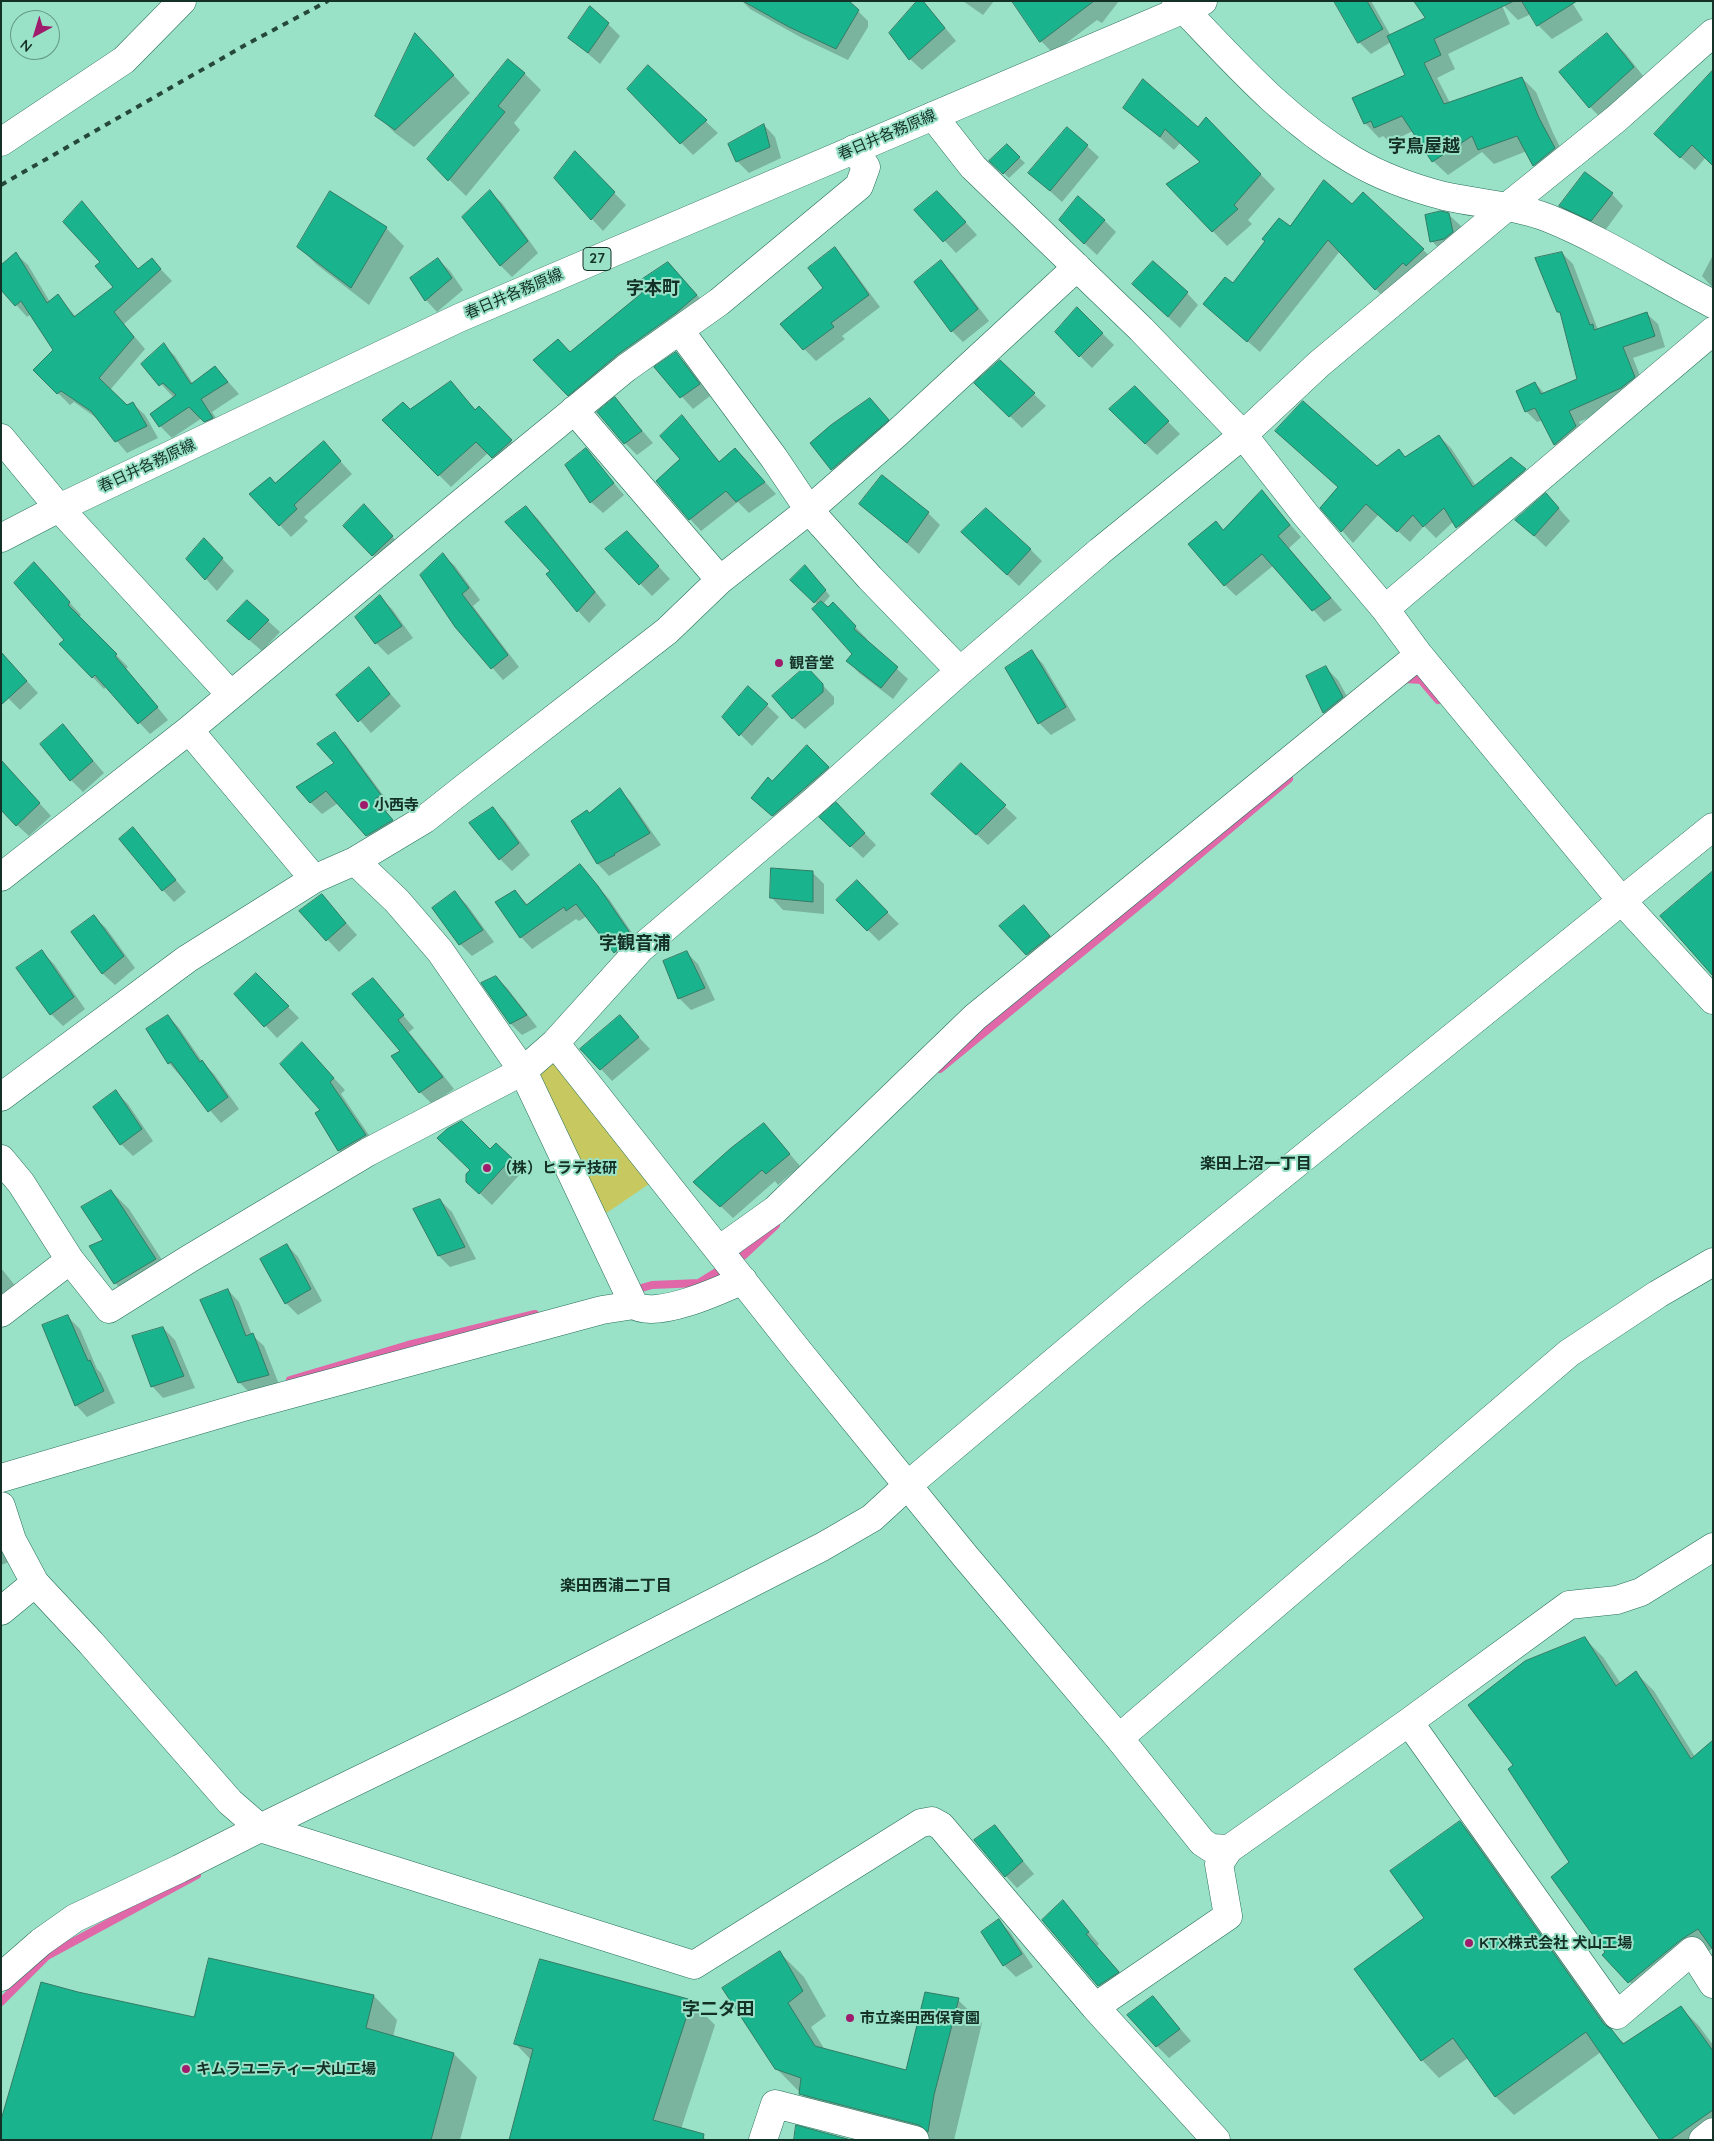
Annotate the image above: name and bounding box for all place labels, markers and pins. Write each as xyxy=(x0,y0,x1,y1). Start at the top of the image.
place label: 観音堂 xyxy=(789,654,834,672)
marker: 観音堂 xyxy=(773,657,785,669)
place label: 小西寺 xyxy=(374,796,419,814)
marker: 小西寺 xyxy=(358,799,370,811)
place label: （株）ヒラテ技研 xyxy=(497,1159,617,1177)
marker: （株）ヒラテ技研 xyxy=(481,1162,493,1174)
place label: KTX株式会社 犬山工場 xyxy=(1479,1934,1632,1952)
marker: KTX株式会社 犬山工場 xyxy=(1463,1937,1475,1949)
place label: 市立楽田西保育園 xyxy=(860,2009,980,2027)
marker: 市立楽田西保育園 xyxy=(844,2012,856,2024)
place label: キムラユニティー犬山工場 xyxy=(196,2060,376,2078)
marker: キムラユニティー犬山工場 xyxy=(180,2063,192,2075)

